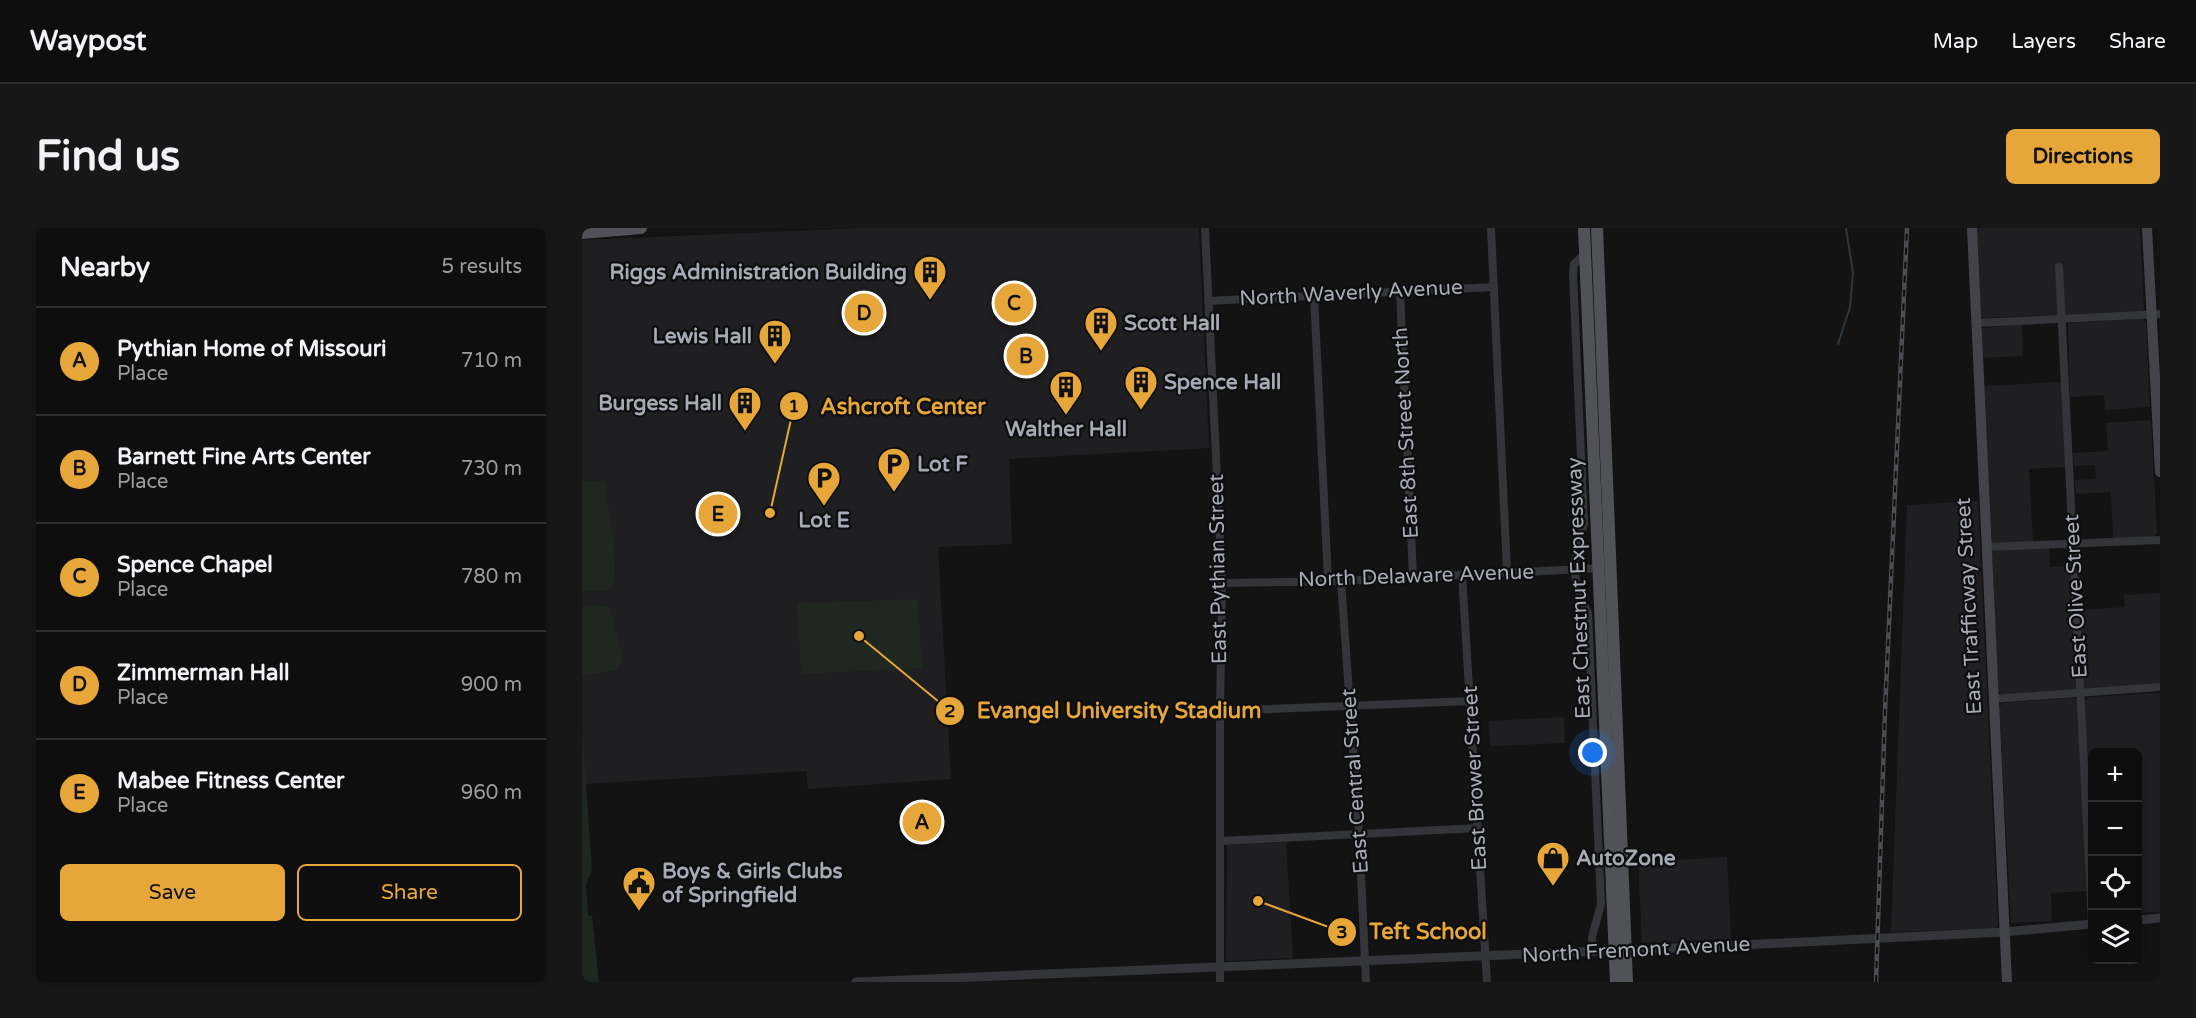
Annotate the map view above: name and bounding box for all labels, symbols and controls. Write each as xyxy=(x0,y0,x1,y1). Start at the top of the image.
text: Waypost xyxy=(30,24,146,58)
text: Map xyxy=(1933,29,1978,54)
text: Layers xyxy=(2011,29,2076,54)
text: Share xyxy=(2109,29,2166,54)
button: Directions xyxy=(2006,129,2160,184)
text: Find us xyxy=(36,131,180,182)
text: Nearby xyxy=(60,252,150,283)
building icon: Riggs Administration Building xyxy=(912,254,948,301)
text: 5 results xyxy=(442,255,522,279)
place label: Riggs Administration Building xyxy=(610,260,907,285)
street label: North Waverly Avenue xyxy=(1239,275,1463,311)
pin: C xyxy=(994,280,1034,326)
pin: D xyxy=(844,290,884,335)
building icon: Scott Hall xyxy=(1083,305,1119,352)
place label: Scott Hall xyxy=(1124,311,1220,336)
building icon: Lewis Hall xyxy=(757,318,793,365)
place label: Lewis Hall xyxy=(653,324,752,349)
street label: East 8th Street North xyxy=(1388,327,1424,539)
pin: B xyxy=(1006,334,1046,378)
text: Pythian Home of Missouri xyxy=(117,336,387,362)
text: A xyxy=(72,349,87,373)
text: 710 m xyxy=(461,349,522,373)
text: Place xyxy=(117,362,168,386)
building icon: Spence Hall xyxy=(1123,364,1159,411)
building icon: Walther Hall xyxy=(1048,369,1084,416)
place label: Spence Hall xyxy=(1164,370,1281,395)
building icon: Burgess Hall xyxy=(727,385,763,432)
callout: Ashcroft Center xyxy=(779,386,998,426)
place label: Burgess Hall xyxy=(598,391,722,416)
text: Ashcroft Center xyxy=(820,394,986,420)
text: 1 xyxy=(788,395,800,417)
place label: Walther Hall xyxy=(1005,417,1127,442)
text: Barnett Fine Arts Center xyxy=(117,444,371,470)
parking icon: Lot F xyxy=(876,446,912,493)
place label: Lot F xyxy=(917,452,968,477)
text: B xyxy=(73,457,86,481)
text: 730 m xyxy=(461,457,522,481)
street label: East Chestnut Expressway xyxy=(1562,457,1596,719)
parking icon: Lot E xyxy=(806,460,842,507)
text: Place xyxy=(117,470,168,494)
street label: East Pythian Street xyxy=(1204,474,1232,664)
pin: E xyxy=(698,492,738,536)
street label: East Trafficway Street xyxy=(1951,497,1987,715)
place label: Lot E xyxy=(798,508,850,533)
street label: East Olive Street xyxy=(2059,513,2093,679)
text: Spence Chapel xyxy=(117,552,273,578)
street label: North Delaware Avenue xyxy=(1297,559,1535,593)
text: C xyxy=(73,565,86,589)
text: 780 m xyxy=(461,565,522,589)
text: Place xyxy=(117,578,168,602)
text: Zimmerman Hall xyxy=(117,660,289,686)
text: D xyxy=(72,673,87,697)
text: 900 m xyxy=(461,673,522,697)
street label: East Brower Street xyxy=(1458,685,1492,871)
text: Place xyxy=(117,686,168,710)
street label: East Central Street xyxy=(1336,687,1374,875)
callout: Evangel University Stadium xyxy=(935,691,1274,731)
text: Evangel University Stadium xyxy=(977,698,1261,724)
text: 2 xyxy=(944,700,956,722)
your location xyxy=(1578,738,1607,767)
map controls xyxy=(2088,748,2142,964)
button: + xyxy=(2088,748,2142,802)
text: Mabee Fitness Center xyxy=(117,768,344,794)
text: E xyxy=(73,781,86,805)
text: 960 m xyxy=(461,781,522,805)
text: Place xyxy=(117,794,168,818)
pin: A xyxy=(902,800,942,844)
button: − xyxy=(2088,802,2142,856)
shop icon: AutoZone xyxy=(1535,840,1571,887)
place label: AutoZone xyxy=(1576,846,1676,871)
button: locate xyxy=(2088,856,2142,910)
place label: Boys & Girls Clubs of Springfield xyxy=(662,859,843,908)
button: Save xyxy=(60,864,285,921)
button: Share xyxy=(297,864,522,921)
public building icon: Boys & Girls Clubs of Springfield xyxy=(621,865,657,912)
button: layers xyxy=(2088,910,2142,964)
callout: Teft School xyxy=(1327,912,1499,952)
text: Teft School xyxy=(1368,919,1487,945)
text: 3 xyxy=(1336,921,1348,943)
street label: North Fremont Avenue xyxy=(1521,932,1751,968)

